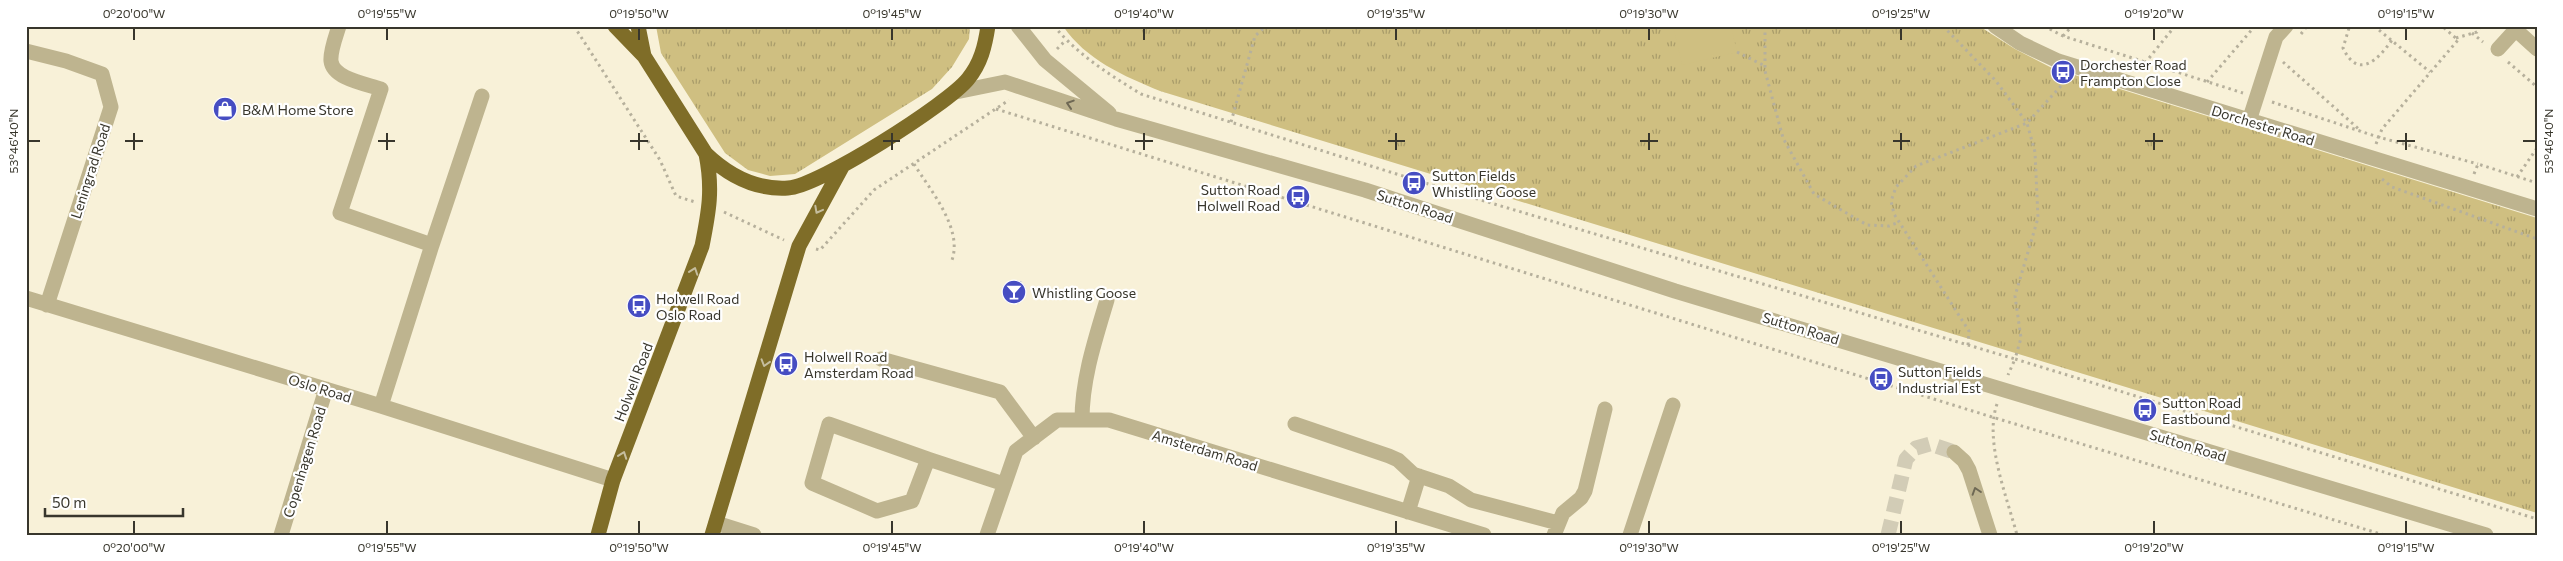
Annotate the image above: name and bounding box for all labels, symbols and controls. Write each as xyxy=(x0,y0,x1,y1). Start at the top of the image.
text: 0°20'00"W xyxy=(103,6,165,20)
text: 0°19'55"W xyxy=(358,6,416,20)
text: 0°19'50"W xyxy=(609,6,669,20)
text: 0°19'45"W xyxy=(862,6,922,20)
text: 0°19'40"W xyxy=(1114,6,1174,20)
text: 0°19'35"W xyxy=(1367,6,1425,20)
text: 0°19'30"W xyxy=(1619,6,1679,20)
text: 0°19'25"W xyxy=(1872,6,1930,20)
text: 0°19'20"W xyxy=(2124,6,2184,20)
text: 0°19'15"W xyxy=(2377,6,2435,20)
place label: Dorchester Road Frampton Close xyxy=(2080,56,2187,89)
bus stop icon: Dorchester Road Frampton Close xyxy=(2050,59,2076,85)
shop icon: B&M Home Store xyxy=(212,96,238,122)
one-way arrow xyxy=(1066,100,1074,110)
place label: B&M Home Store xyxy=(242,101,353,118)
street label: Dorchester Road xyxy=(2210,101,2316,149)
text: 53°46'40"N xyxy=(6,109,20,173)
text: 53°46'40"N xyxy=(2541,109,2555,173)
street label: Leningrad Road xyxy=(67,121,113,221)
place label: Sutton Fields Whistling Goose xyxy=(1432,167,1536,200)
bus stop icon: Sutton Fields Whistling Goose xyxy=(1401,170,1427,196)
place label: Sutton Road Holwell Road xyxy=(1197,181,1280,214)
bus stop icon: Sutton Road Holwell Road xyxy=(1285,184,1311,210)
street label: Sutton Road xyxy=(1375,186,1455,226)
one-way arrow xyxy=(814,204,824,213)
one-way arrow xyxy=(688,267,698,275)
bar icon: Whistling Goose xyxy=(1001,279,1027,305)
place label: Whistling Goose xyxy=(1032,284,1136,301)
place label: Holwell Road Oslo Road xyxy=(656,290,739,323)
bus stop icon: Holwell Road Oslo Road xyxy=(626,293,652,319)
street label: Sutton Road xyxy=(1761,308,1841,348)
street label: Holwell Road xyxy=(610,340,656,424)
place label: Holwell Road Amsterdam Road xyxy=(804,348,914,381)
bus stop icon: Holwell Road Amsterdam Road xyxy=(773,351,799,377)
one-way arrow xyxy=(760,358,770,366)
place label: Sutton Fields Industrial Est xyxy=(1898,363,1982,396)
bus stop icon: Sutton Fields Industrial Est xyxy=(1868,366,1894,392)
street label: Oslo Road xyxy=(286,370,354,406)
place label: Sutton Road Eastbound xyxy=(2162,394,2241,427)
bus stop icon: Sutton Road Eastbound xyxy=(2132,397,2158,423)
street label: Copenhagen Road xyxy=(279,404,329,520)
street label: Sutton Road xyxy=(2148,425,2228,465)
street label: Amsterdam Road xyxy=(1150,426,1260,474)
one-way arrow xyxy=(617,451,627,460)
scale bar xyxy=(45,486,182,518)
one-way arrow xyxy=(1971,488,1981,496)
text: 50 m xyxy=(52,493,86,511)
text: 0°20'00"W xyxy=(103,540,165,554)
text: 0°19'55"W xyxy=(358,540,416,554)
text: 0°19'50"W xyxy=(609,540,669,554)
text: 0°19'45"W xyxy=(862,540,922,554)
text: 0°19'40"W xyxy=(1114,540,1174,554)
text: 0°19'35"W xyxy=(1367,540,1425,554)
text: 0°19'30"W xyxy=(1619,540,1679,554)
text: 0°19'25"W xyxy=(1872,540,1930,554)
text: 0°19'20"W xyxy=(2124,540,2184,554)
text: 0°19'15"W xyxy=(2377,540,2435,554)

